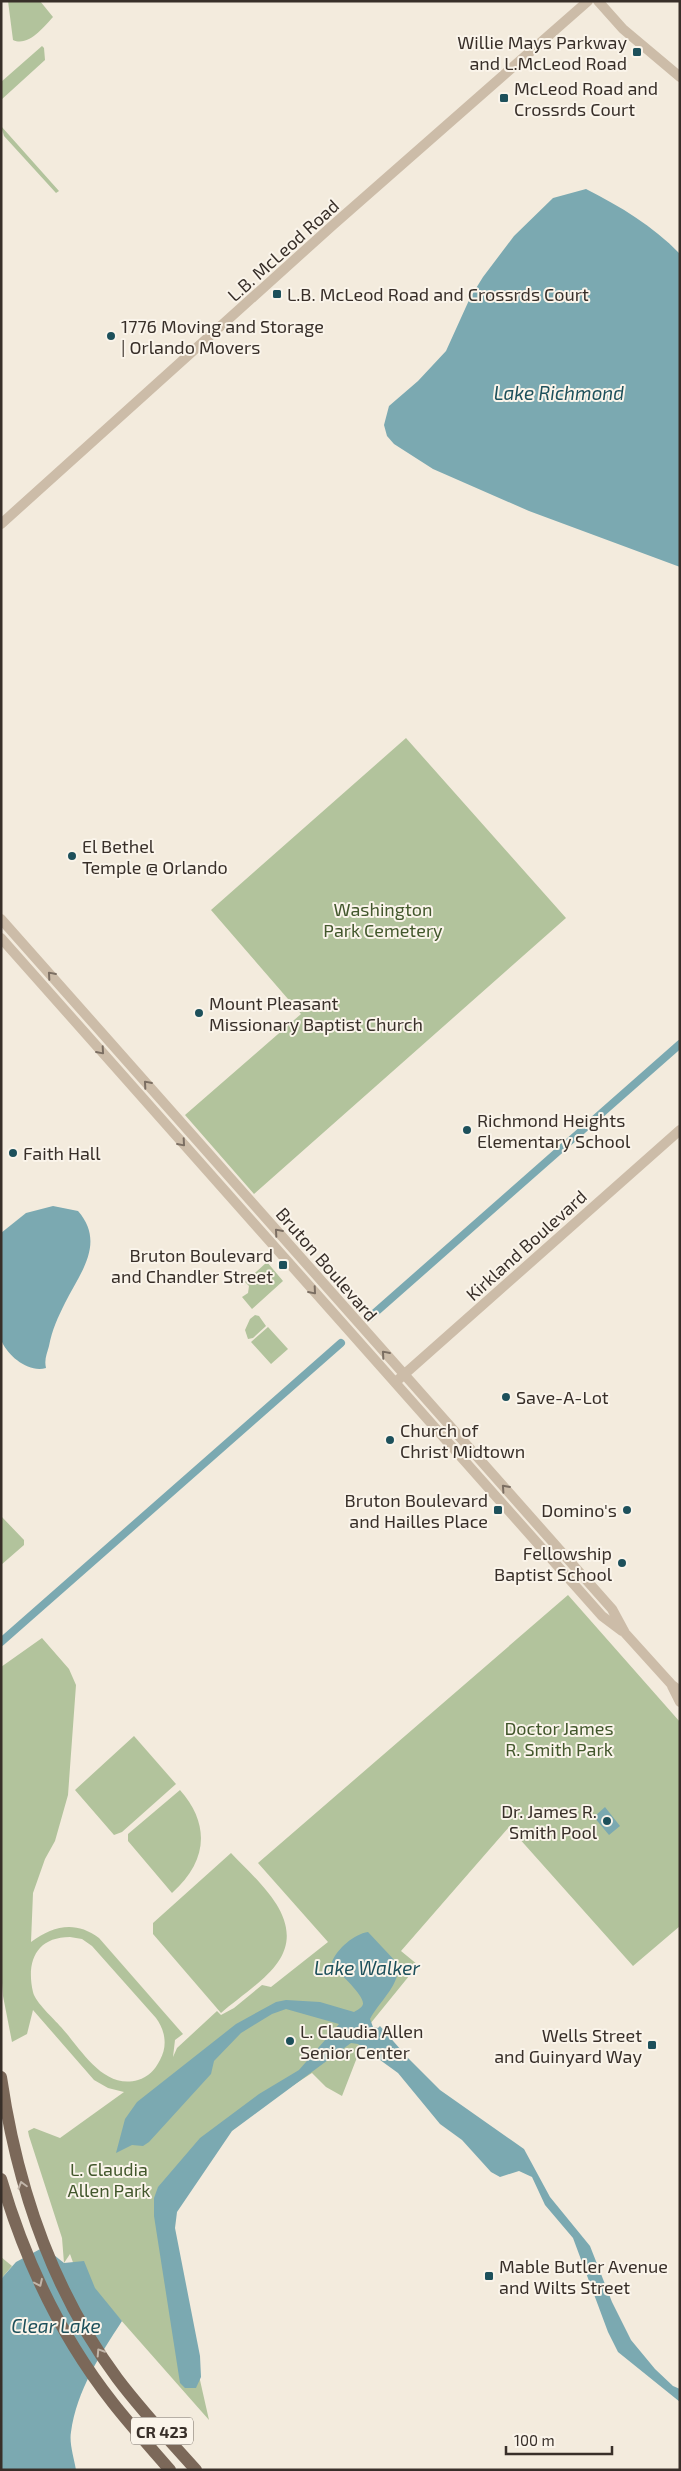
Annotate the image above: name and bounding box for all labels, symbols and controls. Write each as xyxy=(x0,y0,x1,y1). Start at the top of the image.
place label: Willie Mays Parkway and L.McLeod Road xyxy=(457,31,627,74)
marker: Willie Mays Parkway and L.McLeod Road xyxy=(631,46,643,58)
place label: McLeod Road and Crossrds Court xyxy=(514,77,658,120)
marker: McLeod Road and Crossrds Court xyxy=(498,92,510,104)
street label: L.B. McLeod Road xyxy=(223,194,343,306)
place label: L.B. McLeod Road and Crossrds Court xyxy=(287,283,589,305)
marker: L.B. McLeod Road and Crossrds Court xyxy=(271,288,283,300)
place label: 1776 Moving and Storage | Orlando Movers xyxy=(121,315,324,358)
marker: 1776 Moving and Storage | Orlando Movers xyxy=(105,330,117,342)
water label: Lake Richmond xyxy=(494,381,624,404)
place label: El Bethel Temple @ Orlando xyxy=(82,835,228,878)
marker: El Bethel Temple @ Orlando xyxy=(66,850,78,862)
park label: Washington Park Cemetery xyxy=(323,898,443,941)
one-way arrow xyxy=(47,971,56,980)
place label: Mount Pleasant Missionary Baptist Church xyxy=(209,992,423,1035)
marker: Mount Pleasant Missionary Baptist Church xyxy=(193,1007,205,1019)
one-way arrow xyxy=(95,1045,104,1054)
one-way arrow xyxy=(144,1081,153,1090)
place label: Richmond Heights Elementary School xyxy=(477,1109,631,1152)
marker: Richmond Heights Elementary School xyxy=(461,1124,473,1136)
one-way arrow xyxy=(177,1137,186,1146)
place label: Faith Hall xyxy=(23,1142,101,1164)
marker: Faith Hall xyxy=(7,1147,19,1159)
street label: Kirkland Boulevard xyxy=(461,1185,591,1305)
street label: Bruton Boulevard xyxy=(272,1203,382,1325)
one-way arrow xyxy=(275,1229,283,1238)
place label: Bruton Boulevard and Chandler Street xyxy=(111,1244,273,1287)
marker: Bruton Boulevard and Chandler Street xyxy=(277,1259,289,1271)
one-way arrow xyxy=(307,1285,316,1294)
one-way arrow xyxy=(382,1350,391,1359)
place label: Save-A-Lot xyxy=(516,1386,609,1408)
marker: Save-A-Lot xyxy=(500,1391,512,1403)
place label: Church of Christ Midtown xyxy=(400,1419,525,1462)
marker: Church of Christ Midtown xyxy=(384,1434,396,1446)
one-way arrow xyxy=(502,1485,511,1494)
place label: Bruton Boulevard and Hailles Place xyxy=(345,1489,488,1532)
place label: Domino's xyxy=(541,1499,617,1521)
marker: Bruton Boulevard and Hailles Place xyxy=(492,1504,504,1516)
marker: Domino's xyxy=(621,1504,633,1516)
place label: Fellowship Baptist School xyxy=(494,1542,613,1585)
marker: Fellowship Baptist School xyxy=(616,1557,628,1569)
park label: Doctor James R. Smith Park xyxy=(504,1717,614,1760)
place label: Dr. James R. Smith Pool xyxy=(501,1800,598,1843)
marker: Dr. James R. Smith Pool xyxy=(601,1815,613,1827)
water label: Lake Walker xyxy=(314,1956,420,1979)
place label: L. Claudia Allen Senior Center xyxy=(300,2020,423,2063)
place label: Wells Street and Guinyard Way xyxy=(494,2024,642,2067)
marker: L. Claudia Allen Senior Center xyxy=(284,2035,296,2047)
marker: Wells Street and Guinyard Way xyxy=(646,2039,658,2051)
park label: L. Claudia Allen Park xyxy=(68,2158,150,2201)
one-way arrow xyxy=(18,2182,28,2190)
place label: Mable Butler Avenue and Wilts Street xyxy=(499,2255,668,2298)
marker: Mable Butler Avenue and Wilts Street xyxy=(483,2270,495,2282)
one-way arrow xyxy=(33,2278,44,2287)
water label: Clear Lake xyxy=(11,2314,101,2337)
one-way arrow xyxy=(97,2349,106,2358)
road number: CR 423 xyxy=(131,2418,193,2444)
scale bar xyxy=(506,2424,612,2456)
text: 100 m xyxy=(514,2431,555,2449)

